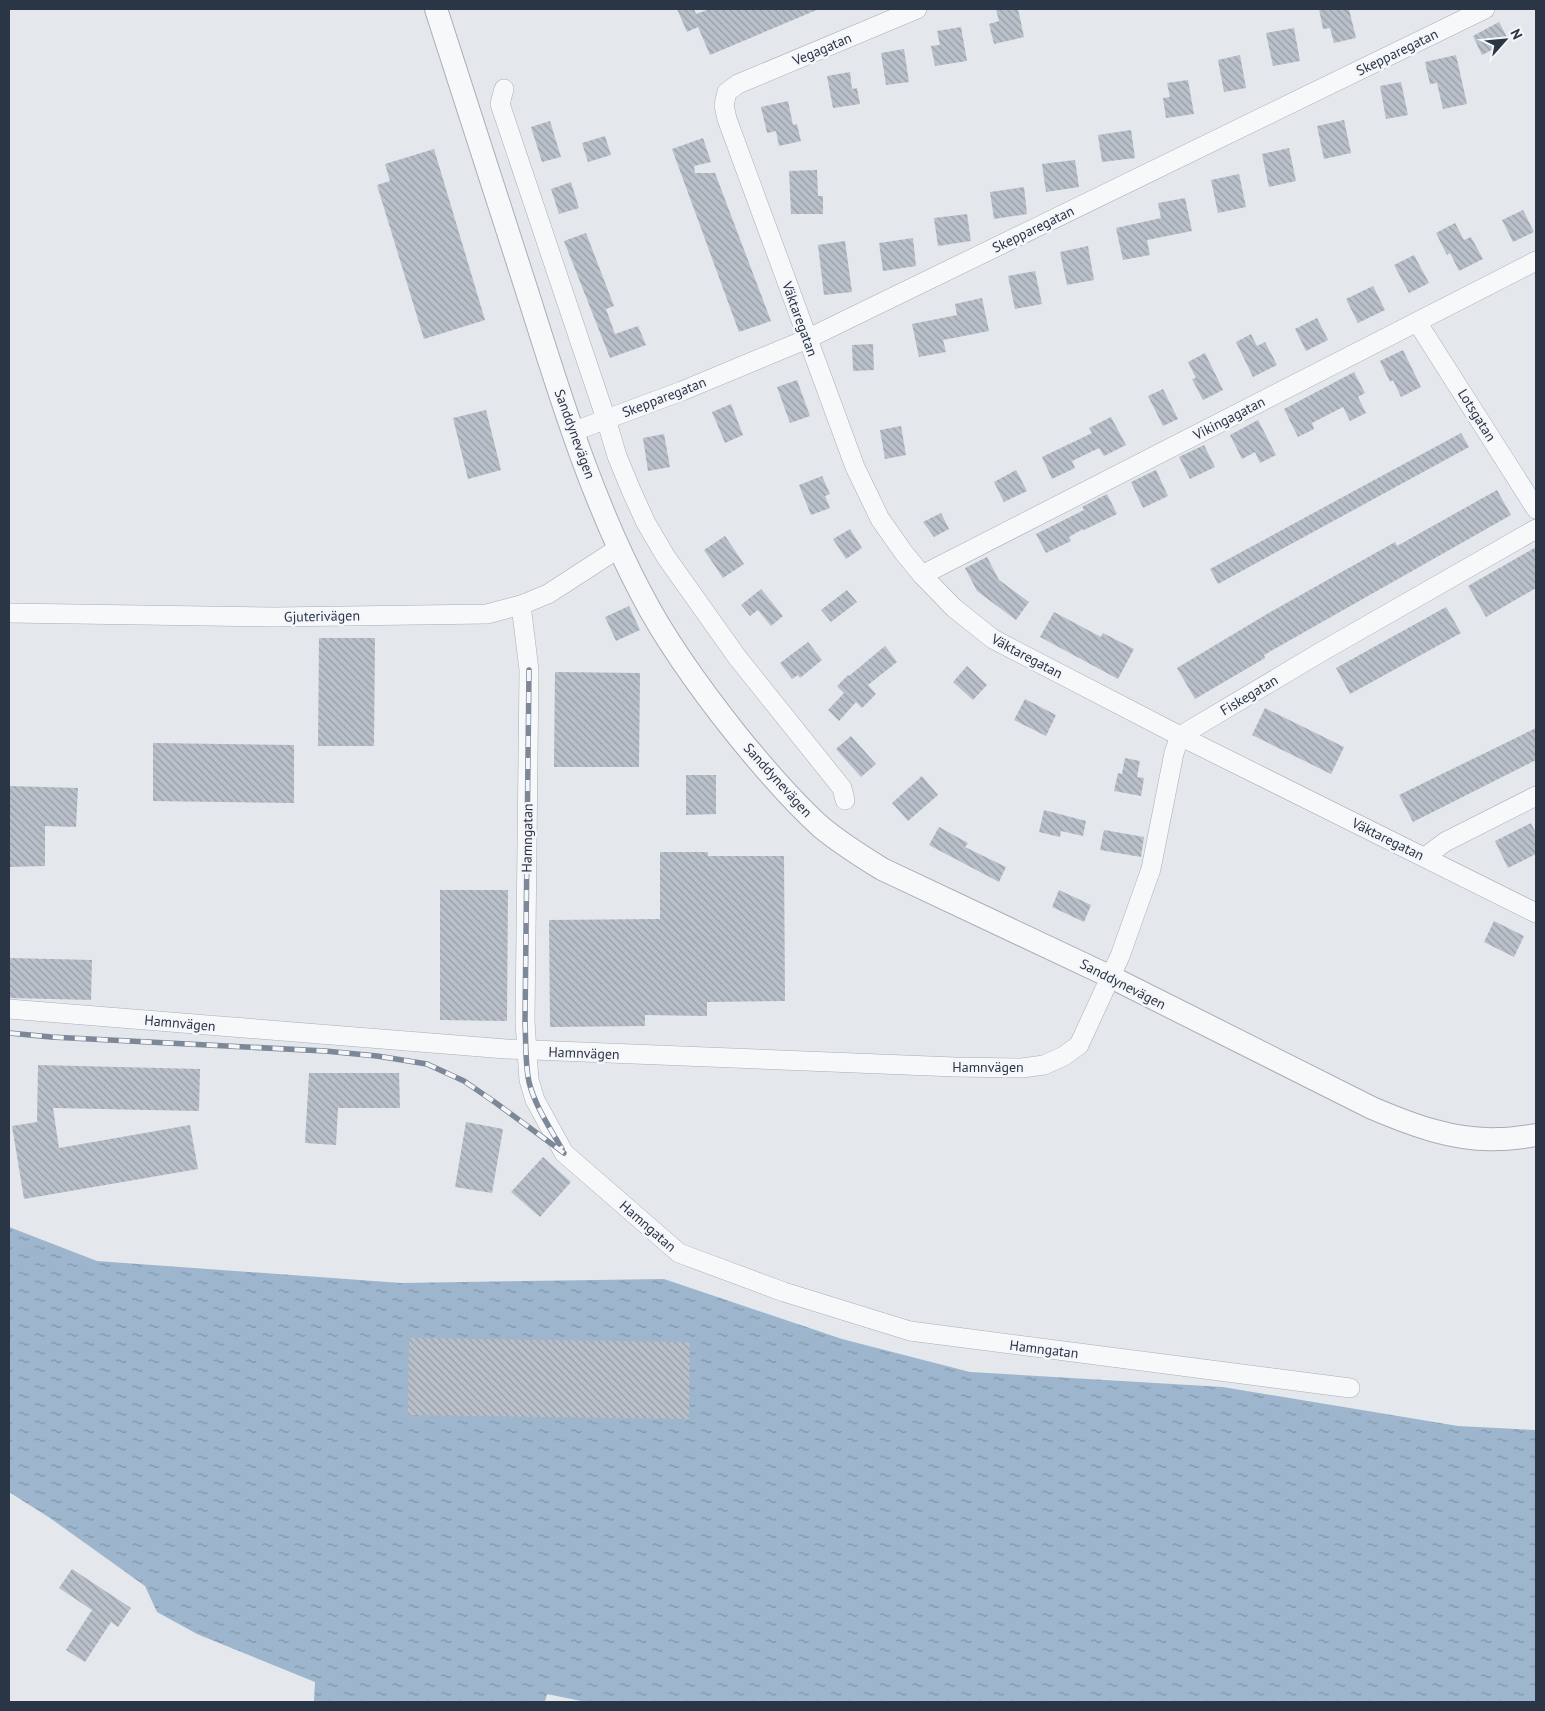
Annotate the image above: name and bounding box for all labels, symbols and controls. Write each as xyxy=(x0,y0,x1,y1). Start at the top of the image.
north arrow xyxy=(1480,15,1530,65)
street label: Skepparegatan xyxy=(1353,24,1441,80)
text: N xyxy=(1506,26,1527,42)
street label: Vegagatan xyxy=(789,29,854,70)
street label: Skepparegatan xyxy=(989,201,1077,257)
street label: Väktaregatan xyxy=(778,278,822,359)
street label: Skepparegatan xyxy=(619,373,709,421)
street label: Lotsgatan xyxy=(1454,385,1500,445)
street label: Sanddynevägen xyxy=(550,387,600,481)
street label: Vikingagatan xyxy=(1189,392,1268,444)
street label: Gjuterivägen xyxy=(284,606,360,626)
street label: Väktaregatan xyxy=(987,629,1066,682)
street label: Fiskegatan xyxy=(1217,671,1281,719)
street label: Sanddynevägen xyxy=(740,739,816,821)
street label: Hamngatan xyxy=(517,803,537,873)
street label: Väktaregatan xyxy=(1348,813,1427,864)
street label: Sanddynevägen xyxy=(1077,955,1169,1013)
street label: Hamnvägen xyxy=(144,1011,216,1035)
street label: Hamnvägen xyxy=(548,1043,620,1063)
street label: Hamnvägen xyxy=(952,1058,1024,1076)
street label: Hamngatan xyxy=(616,1197,680,1255)
street label: Hamngatan xyxy=(1009,1336,1079,1362)

